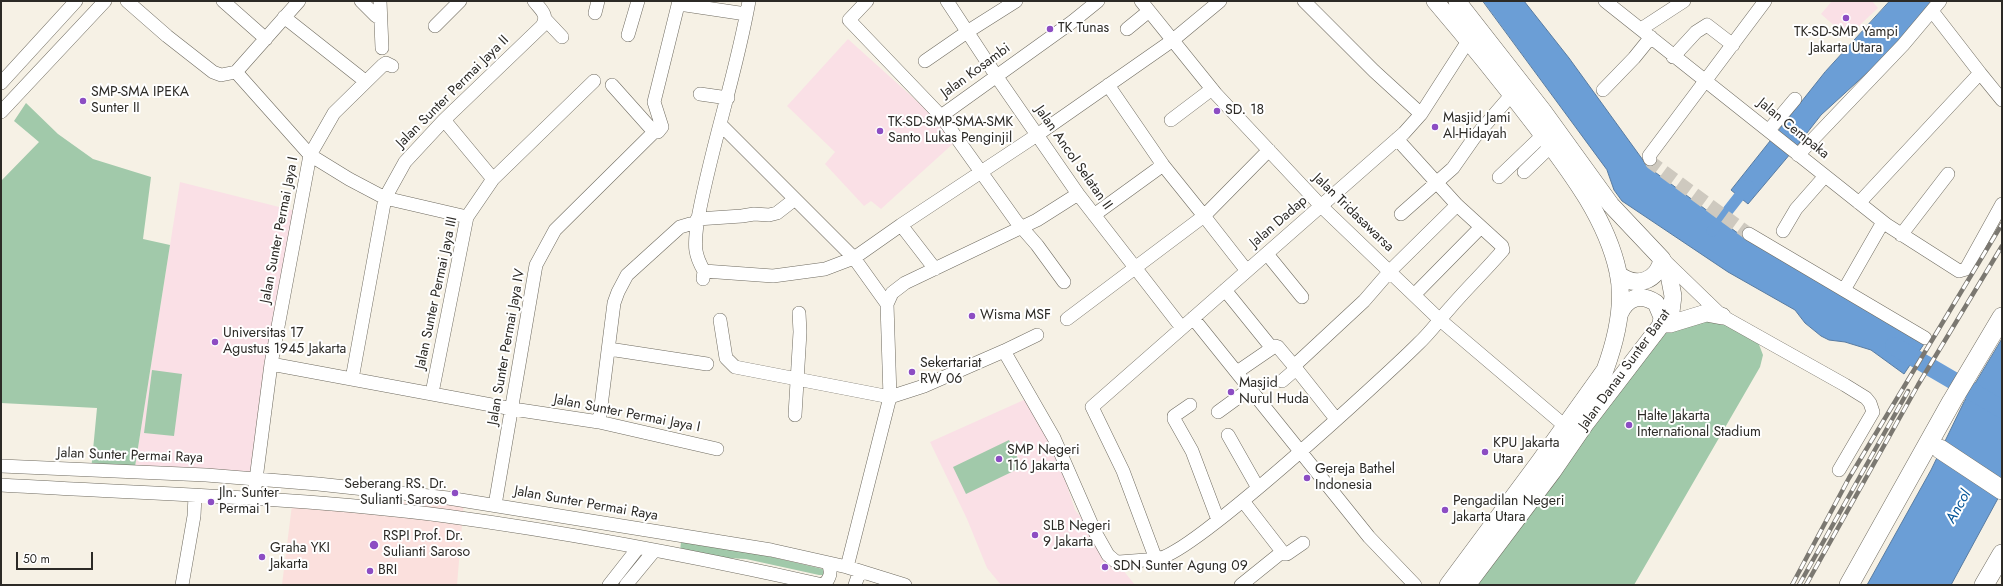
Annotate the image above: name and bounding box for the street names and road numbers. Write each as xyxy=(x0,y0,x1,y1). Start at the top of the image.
street label: Jalan Sunter Permai Jaya II xyxy=(393,32,513,152)
street label: Jalan Kosambi xyxy=(938,40,1014,102)
street label: Jalan Cempaka xyxy=(1754,95,1832,163)
street label: Jalan Ancol Selatan II xyxy=(1031,103,1115,213)
street label: Jalan Sunter Permai Jaya I xyxy=(258,155,302,305)
street label: Jalan Tridasawarsa xyxy=(1309,170,1397,256)
street label: Jalan Dadap xyxy=(1247,193,1311,251)
street label: Jalan Sunter Permai Jaya III xyxy=(413,215,461,371)
street label: Jalan Sunter Permai Jaya IV xyxy=(485,268,529,426)
street label: Jalan Danau Sunter Barat xyxy=(1576,306,1674,434)
street label: Jalan Sunter Permai Jaya I xyxy=(552,392,702,436)
street label: Jalan Sunter Permai Raya xyxy=(57,445,203,467)
street label: Jalan Sunter Permai Raya xyxy=(513,483,659,525)

